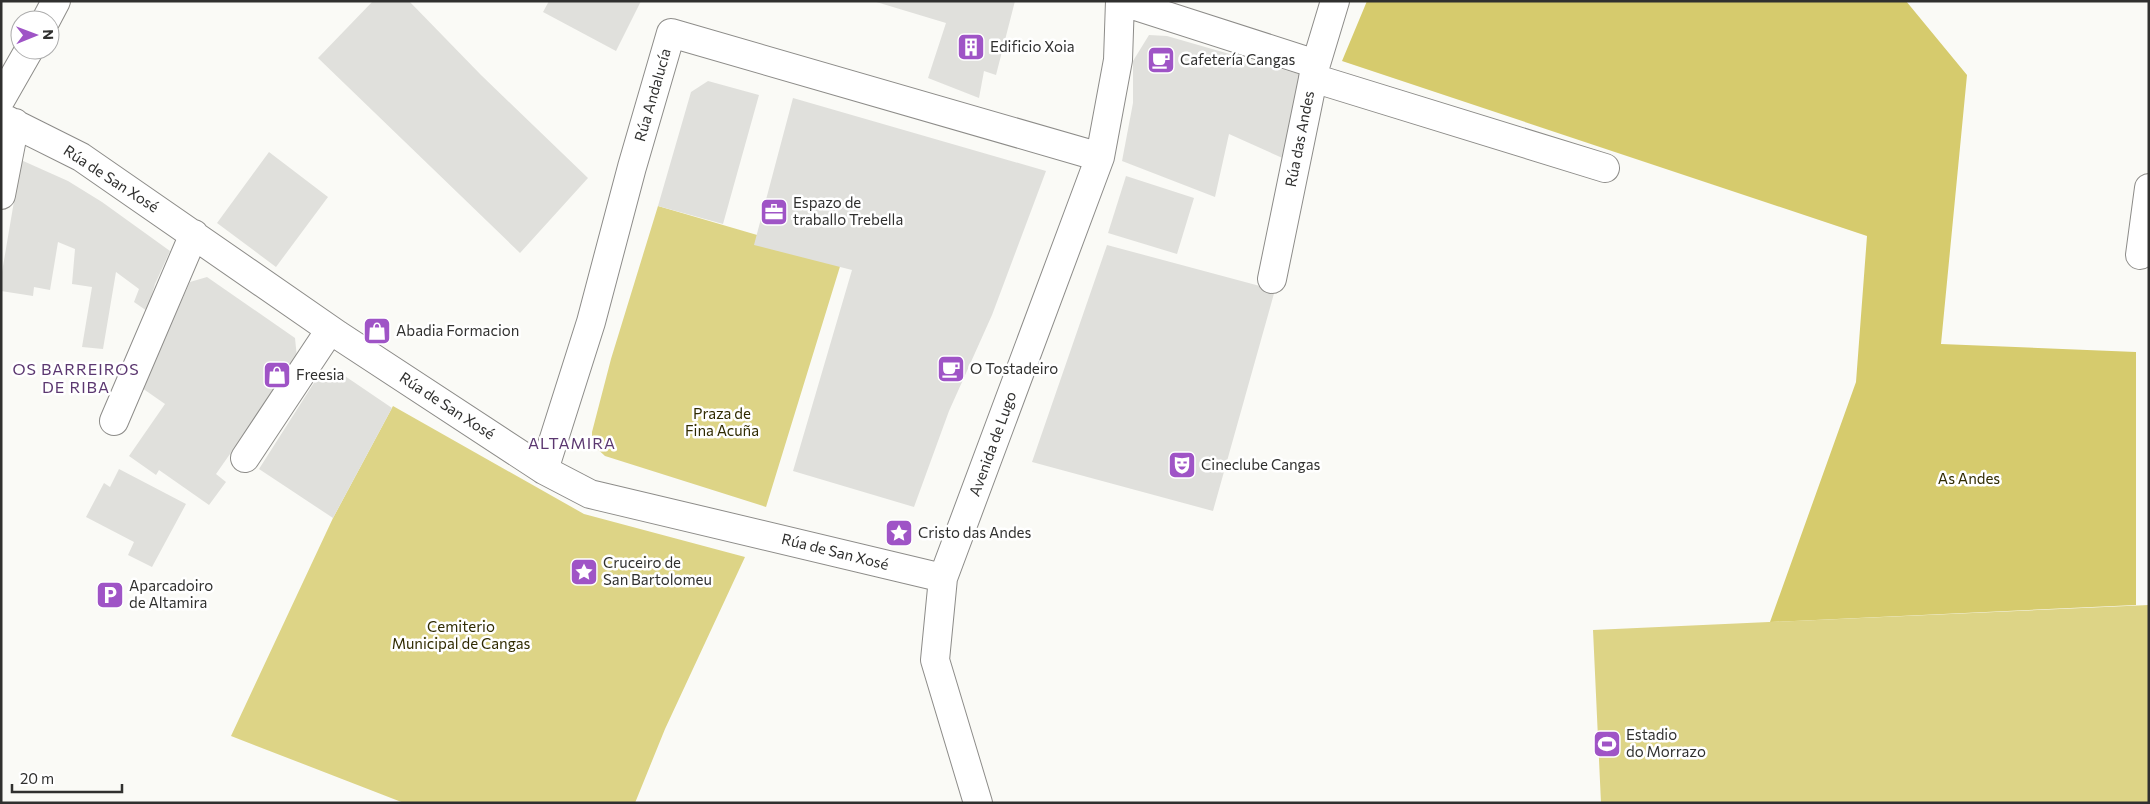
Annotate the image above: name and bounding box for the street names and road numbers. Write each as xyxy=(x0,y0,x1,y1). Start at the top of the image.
street label: Rúa Andalucía xyxy=(630,46,674,143)
street label: Rúa das Andes xyxy=(1281,89,1317,188)
street label: Rúa de San Xosé xyxy=(61,141,163,216)
street label: Rúa de San Xosé xyxy=(397,368,499,443)
street label: Avenida de Lugo xyxy=(965,389,1019,499)
street label: Rúa de San Xosé xyxy=(780,529,891,573)

